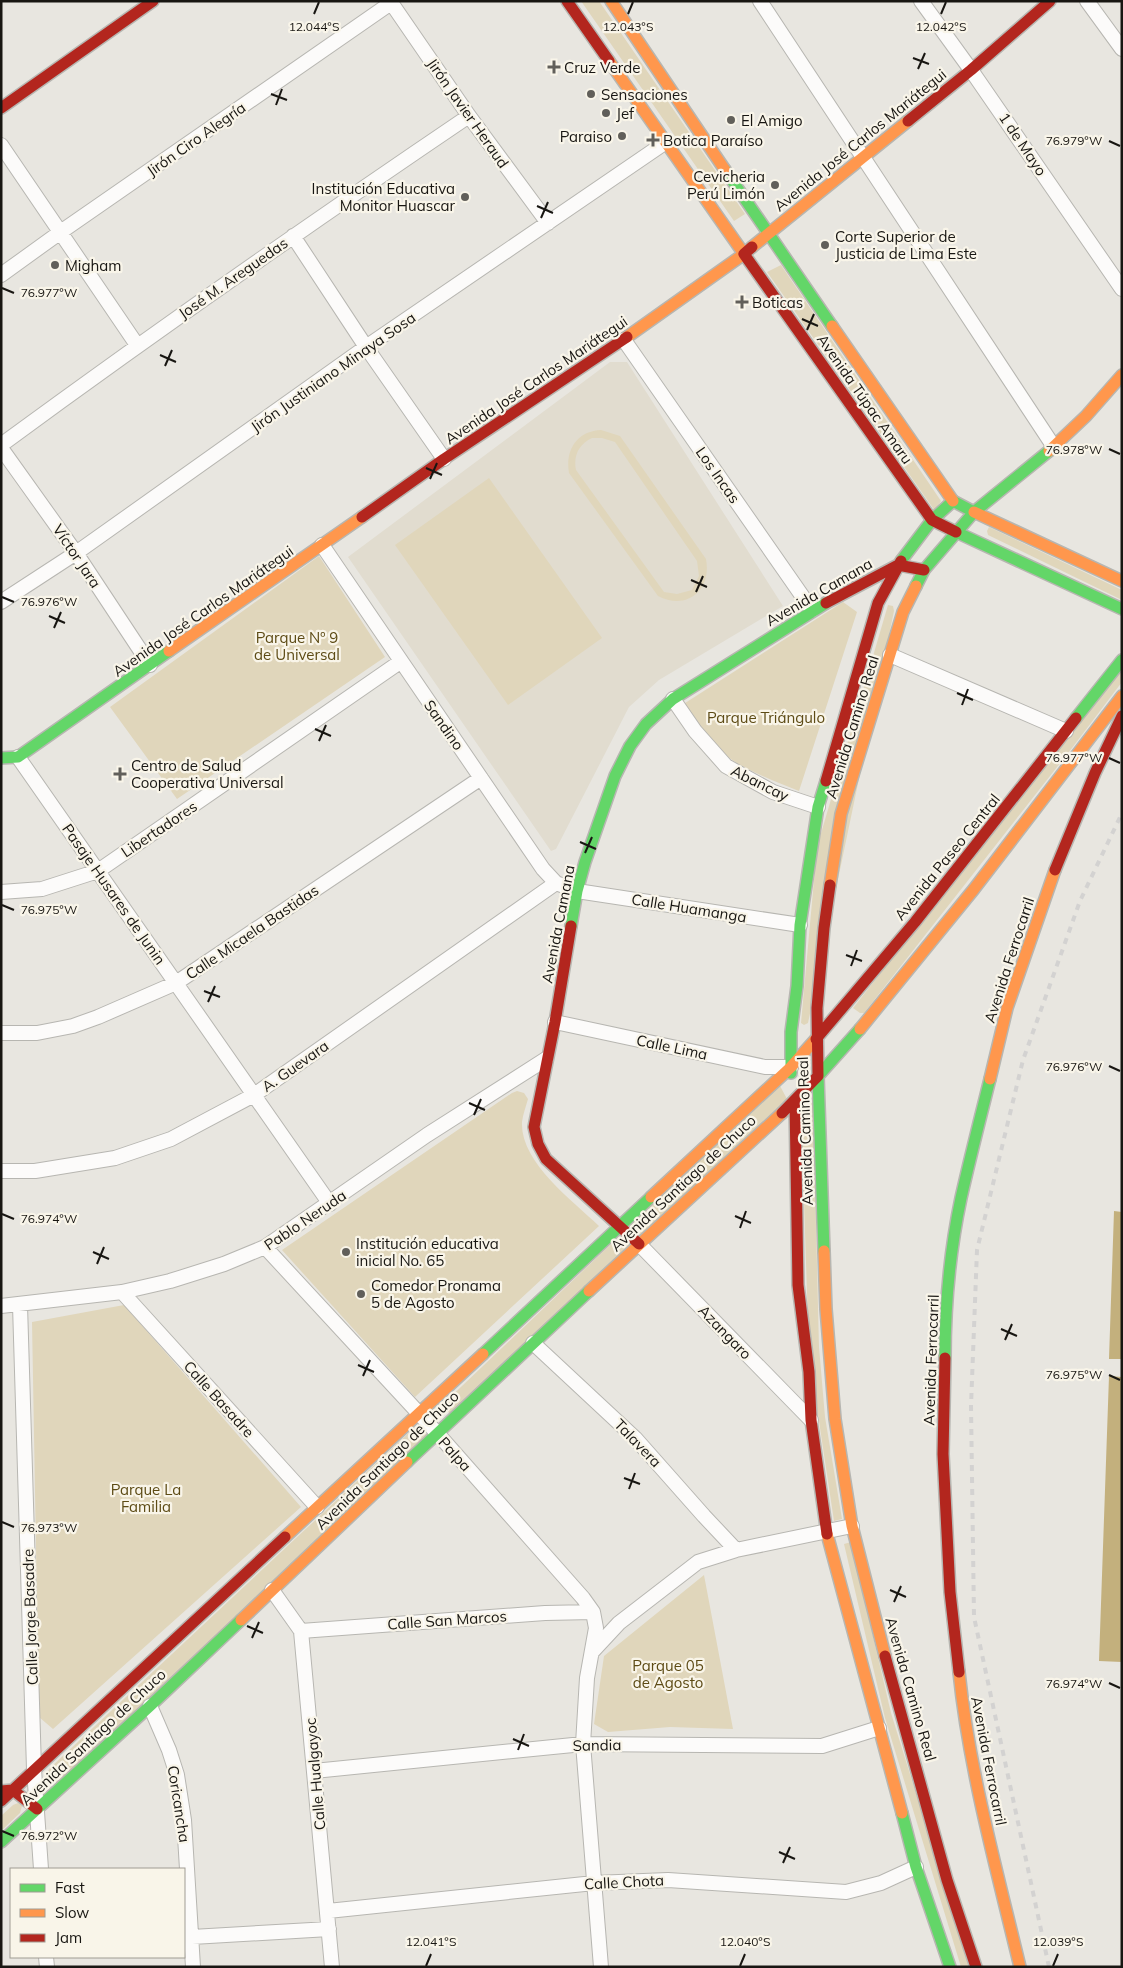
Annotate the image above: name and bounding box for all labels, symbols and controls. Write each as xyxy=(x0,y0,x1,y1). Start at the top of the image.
text: 12.044°S xyxy=(289,19,339,34)
text: 12.043°S xyxy=(603,19,653,34)
text: 12.042°S xyxy=(916,19,966,34)
street label: Jirón Javier Heraud xyxy=(423,54,513,172)
place label: Cruz Verde xyxy=(564,58,640,77)
marker: Cruz Verde xyxy=(548,61,560,73)
street label: Avenida José Carlos Mariátegui xyxy=(770,65,950,215)
place label: Sensaciones xyxy=(601,85,688,104)
marker: Sensaciones xyxy=(585,88,597,100)
street label: Jirón Ciro Alegría xyxy=(143,98,249,180)
place label: Jef xyxy=(616,104,635,123)
marker: Jef xyxy=(600,107,612,119)
street label: 1 de Mayo xyxy=(995,109,1051,179)
place label: El Amigo xyxy=(741,111,803,130)
marker: El Amigo xyxy=(725,114,737,126)
place label: Paraiso xyxy=(560,127,612,146)
marker: Paraiso xyxy=(616,130,628,142)
place label: Botica Paraíso xyxy=(663,131,763,150)
text: 76.979°W xyxy=(1046,133,1102,148)
marker: Botica Paraíso xyxy=(647,134,659,146)
place label: Cevicheria Perú Limón xyxy=(687,167,765,203)
place label: Institución Educativa Monitor Huascar xyxy=(312,179,456,215)
marker: Cevicheria Perú Limón xyxy=(769,179,781,191)
marker: Institución Educativa Monitor Huascar xyxy=(459,191,471,203)
place label: Corte Superior de Justicia de Lima Este xyxy=(835,227,977,263)
street label: José M. Areguedas xyxy=(175,233,291,323)
marker: Corte Superior de Justicia de Lima Este xyxy=(819,239,831,251)
place label: Migham xyxy=(65,256,121,275)
marker: Migham xyxy=(49,259,61,271)
text: 76.977°W xyxy=(21,285,77,300)
place label: Boticas xyxy=(752,293,803,312)
marker: Boticas xyxy=(736,296,748,308)
street label: Jirón Justiniano Minaya Sosa xyxy=(247,308,419,436)
street label: Avenida José Carlos Mariátegui xyxy=(441,312,631,448)
street label: Avenida Túpac Amaru xyxy=(813,330,917,468)
text: 76.978°W xyxy=(1046,442,1102,457)
street label: Los Incas xyxy=(692,443,744,507)
street label: Víctor Jara xyxy=(49,520,105,592)
street label: Avenida José Carlos Mariátegui xyxy=(109,541,297,681)
street label: Avenida Camana xyxy=(762,554,876,630)
text: 76.976°W xyxy=(21,594,77,609)
park label: Parque Nº 9 de Universal xyxy=(254,628,340,664)
street label: Avenida Camino Real xyxy=(821,653,883,801)
street label: Sandino xyxy=(420,696,468,754)
park label: Parque Triángulo xyxy=(707,708,825,727)
text: 76.977°W xyxy=(1046,750,1102,765)
place label: Centro de Salud Cooperativa Universal xyxy=(131,756,284,792)
street label: Abancay xyxy=(728,761,792,805)
marker: Centro de Salud Cooperativa Universal xyxy=(113,767,127,781)
street label: Avenida Paseo Central xyxy=(890,790,1004,924)
street label: Libertadores xyxy=(117,797,201,861)
street label: Pasaje Husares de Junin xyxy=(58,820,170,968)
street label: Avenida Camana xyxy=(537,863,579,985)
street label: Calle Micaela Bastidas xyxy=(182,880,322,984)
street label: Calle Huamanga xyxy=(630,890,748,926)
street label: Avenida Ferrocarril xyxy=(980,895,1038,1025)
text: 76.975°W xyxy=(21,902,77,917)
street label: Calle Lima xyxy=(635,1030,709,1064)
street label: A. Guevara xyxy=(258,1036,332,1096)
street label: Avenida Camino Real xyxy=(793,1056,817,1206)
text: 76.976°W xyxy=(1046,1059,1102,1074)
street label: Avenida Santiago de Chuco xyxy=(606,1111,760,1255)
street label: Pablo Neruda xyxy=(260,1186,350,1254)
text: 76.974°W xyxy=(21,1211,77,1226)
place label: Institución educativa inicial No. 65 xyxy=(356,1234,499,1270)
marker: Institución educativa inicial No. 65 xyxy=(340,1246,352,1258)
place label: Comedor Pronama 5 de Agosto xyxy=(371,1276,501,1312)
marker: Comedor Pronama 5 de Agosto xyxy=(355,1288,367,1300)
street label: Avenida Ferrocarril xyxy=(919,1294,943,1426)
street label: Azangaro xyxy=(694,1301,756,1363)
street label: Calle Basadre xyxy=(180,1357,258,1441)
text: 76.975°W xyxy=(1046,1367,1102,1382)
street label: Avenida Santiago de Chuco xyxy=(311,1386,463,1534)
street label: Talavera xyxy=(610,1415,666,1471)
street label: Palpa xyxy=(435,1433,475,1475)
park label: Parque La Familia xyxy=(111,1480,181,1516)
text: 76.973°W xyxy=(21,1520,77,1535)
street label: Calle Jorge Basadre xyxy=(18,1549,42,1685)
street label: Calle San Marcos xyxy=(387,1606,507,1634)
street label: Avenida Camino Real xyxy=(881,1615,941,1763)
park label: Parque 05 de Agosto xyxy=(632,1656,704,1692)
street label: Avenida Santiago de Chuco xyxy=(16,1665,170,1809)
text: 76.974°W xyxy=(1046,1676,1102,1691)
street label: Avenida Ferrocarril xyxy=(967,1695,1011,1827)
street label: Calle Hualgayoc xyxy=(301,1717,329,1831)
street label: Sandia xyxy=(572,1735,622,1755)
street label: Coricancha xyxy=(164,1764,194,1844)
text: 76.972°W xyxy=(21,1828,77,1843)
legend xyxy=(10,1868,185,1958)
street label: Calle Chota xyxy=(584,1870,664,1894)
text: Fast xyxy=(55,1878,85,1897)
text: Slow xyxy=(55,1903,89,1922)
text: Jam xyxy=(55,1928,82,1947)
text: 12.041°S xyxy=(406,1934,456,1949)
text: 12.040°S xyxy=(720,1934,770,1949)
text: 12.039°S xyxy=(1033,1934,1083,1949)

